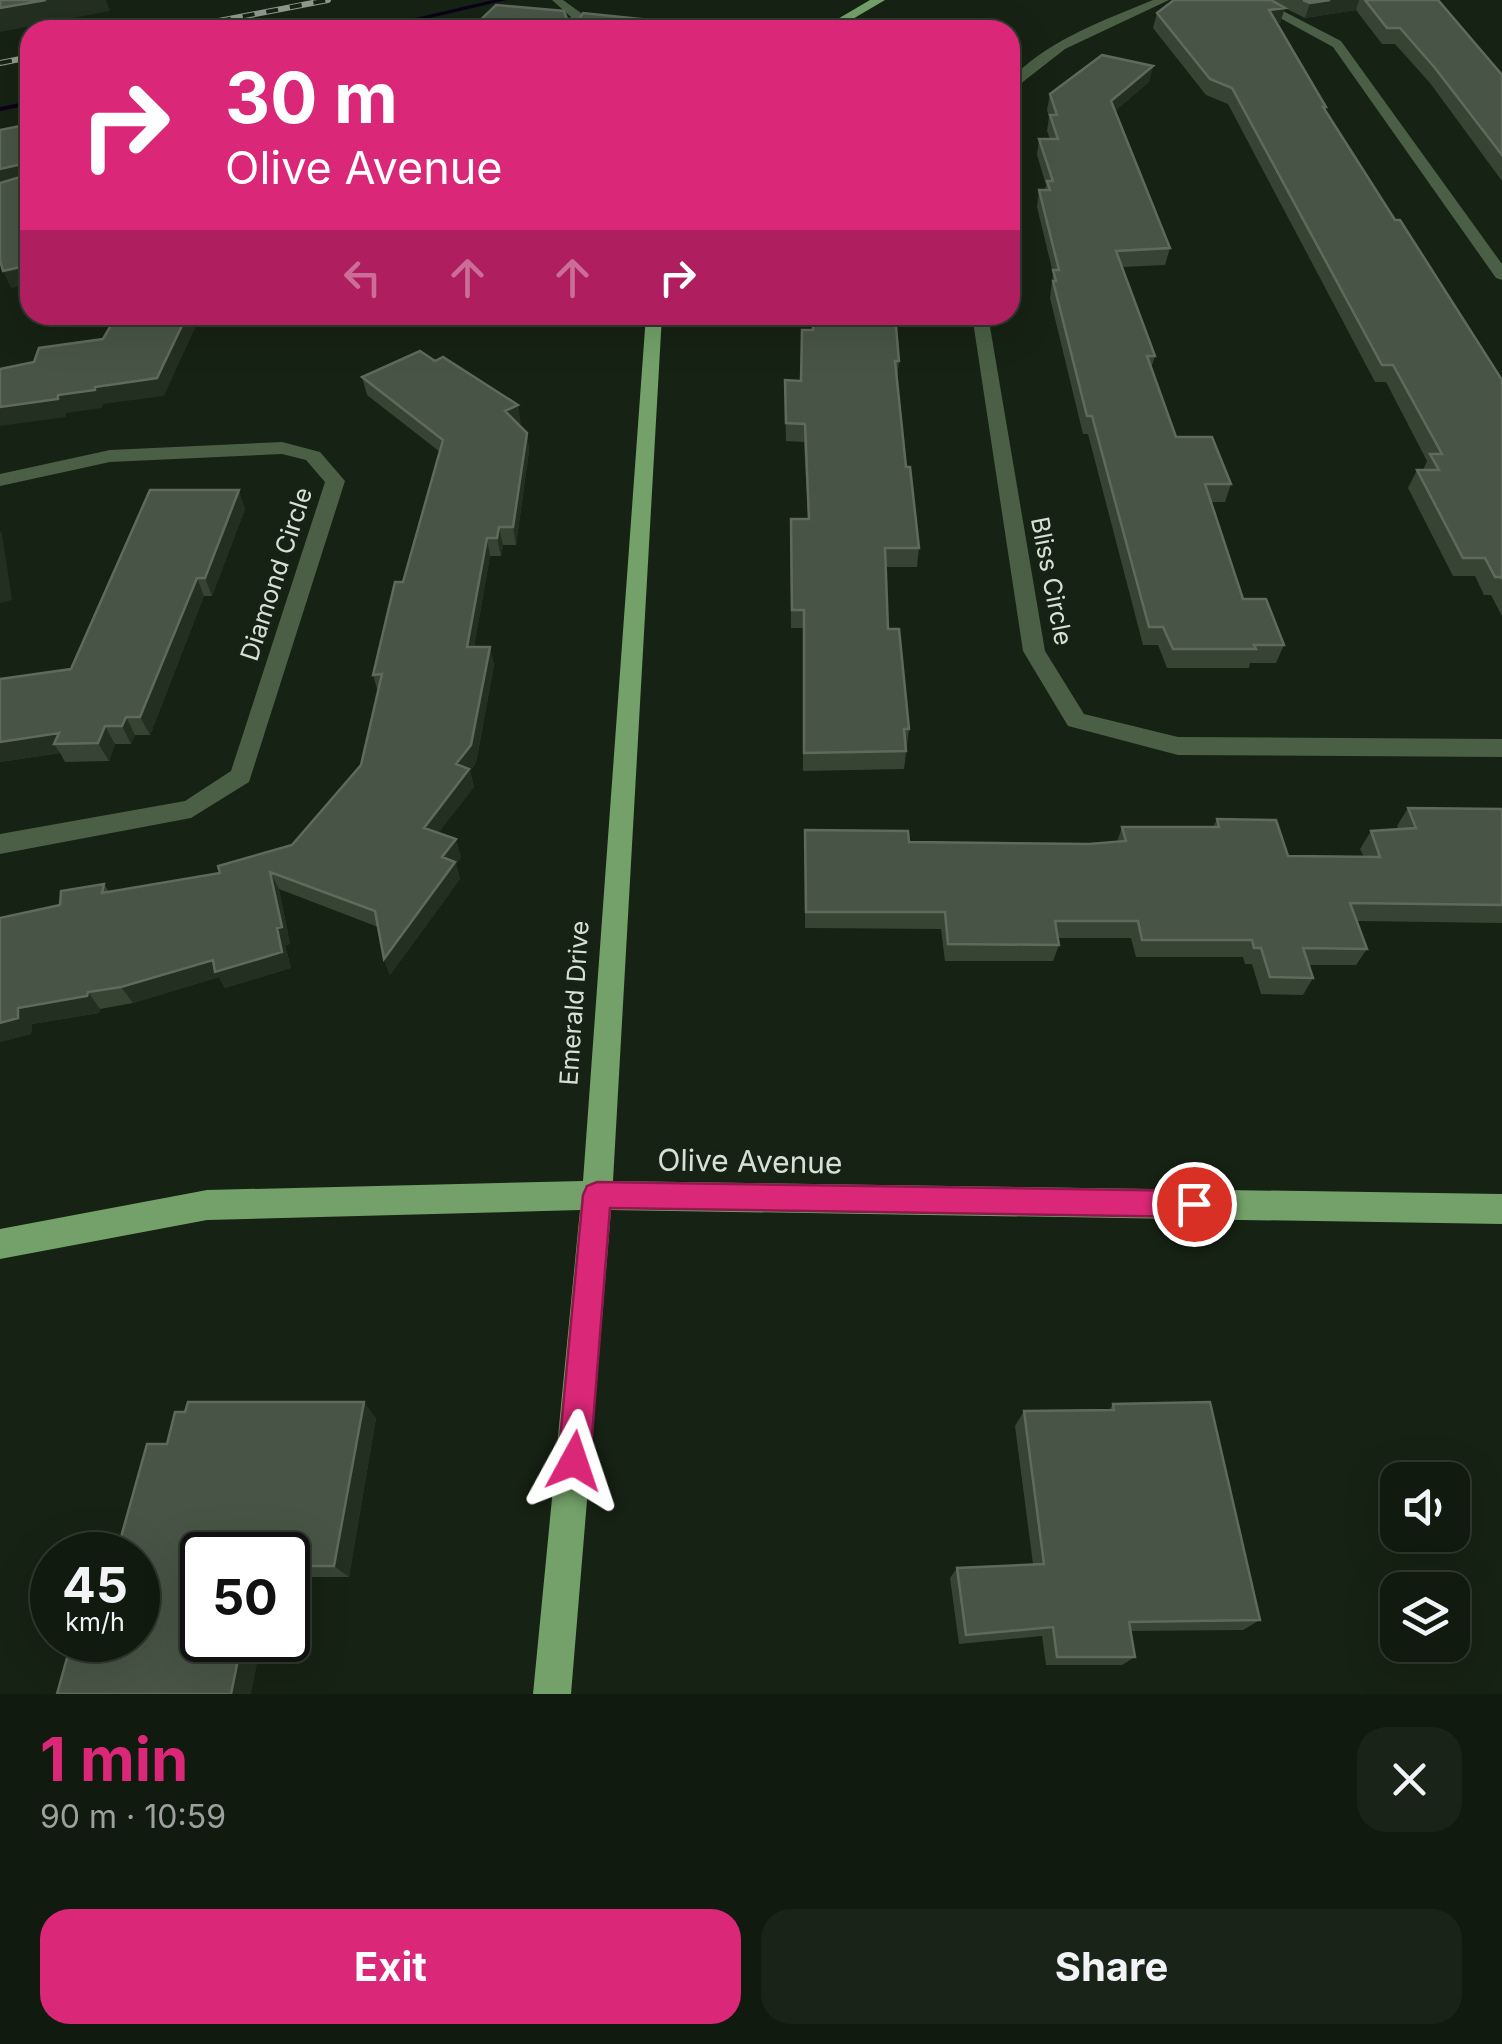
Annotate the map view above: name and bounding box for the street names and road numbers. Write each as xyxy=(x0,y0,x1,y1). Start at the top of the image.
street label: Diamond Circle xyxy=(234,484,318,664)
street label: Bliss Circle xyxy=(1025,514,1079,648)
street label: Emerald Drive xyxy=(553,919,595,1087)
street label: Olive Avenue xyxy=(657,1141,843,1181)

